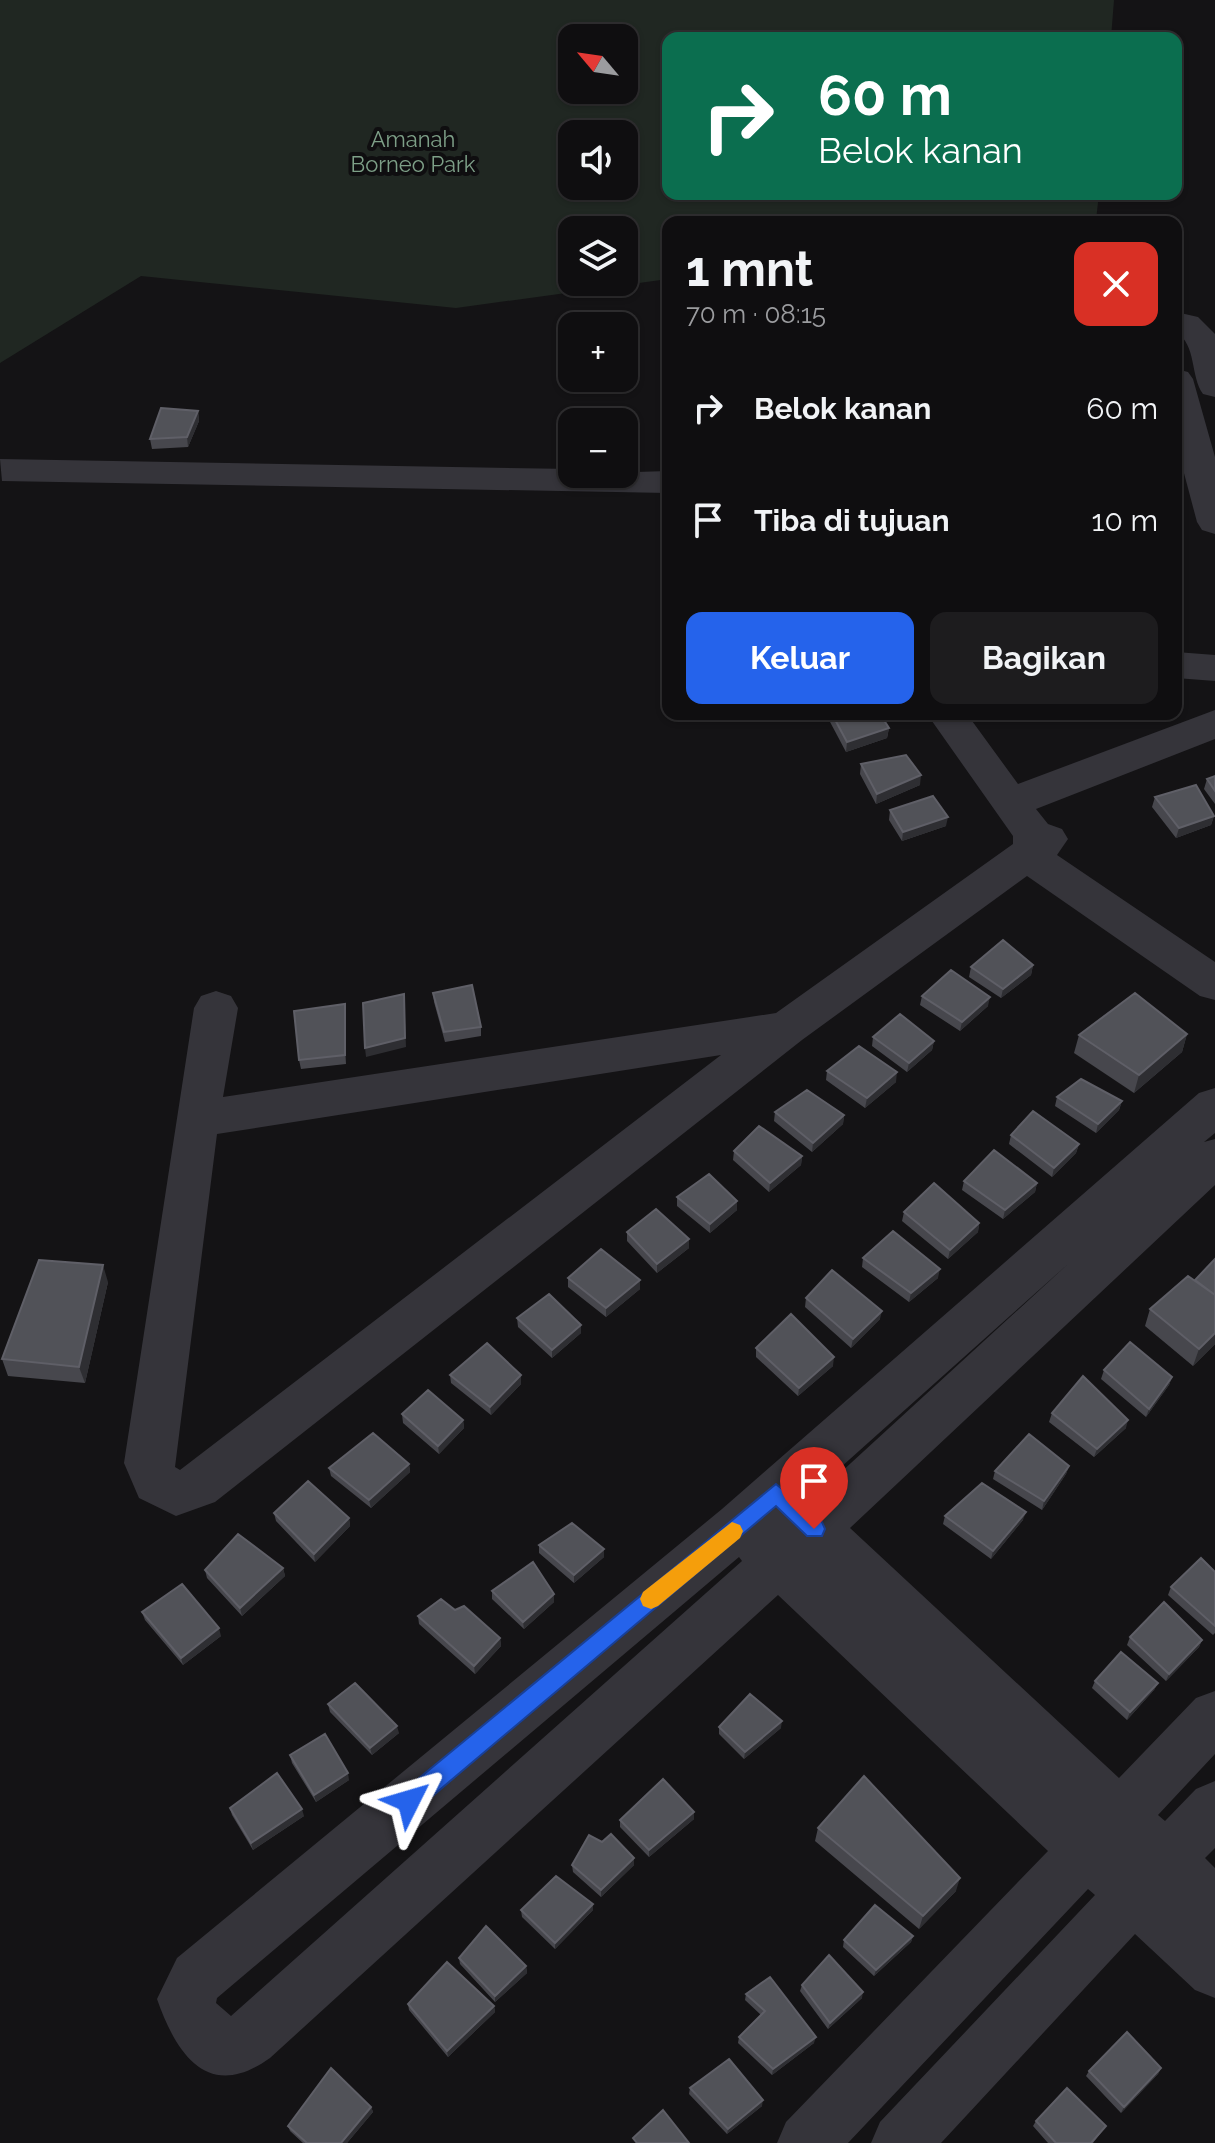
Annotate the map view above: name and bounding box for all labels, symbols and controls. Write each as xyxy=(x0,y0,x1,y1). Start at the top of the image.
north arrow xyxy=(558,24,638,104)
map controls xyxy=(558,24,638,488)
text: 60 m xyxy=(818,62,952,128)
icon: right xyxy=(686,64,790,168)
button: sound xyxy=(558,120,638,200)
park label: Amanah Borneo Park xyxy=(351,126,476,177)
text: Belok kanan xyxy=(818,129,1023,171)
button: layers xyxy=(558,216,638,296)
text: 1 mnt xyxy=(686,241,813,297)
button: close xyxy=(1074,242,1158,326)
text: 70 m · 08:15 xyxy=(686,299,826,329)
button: + xyxy=(558,312,638,392)
icon: right xyxy=(686,386,730,430)
text: Belok kanan xyxy=(754,391,931,426)
text: 60 m xyxy=(1086,391,1158,426)
button: − xyxy=(558,408,638,488)
icon: arrive xyxy=(686,498,730,542)
text: Tiba di tujuan xyxy=(754,503,950,538)
text: 10 m xyxy=(1092,503,1158,538)
button: Keluar xyxy=(686,612,914,704)
button: Bagikan xyxy=(930,612,1158,704)
pin xyxy=(780,1447,848,1529)
icon: arrive xyxy=(792,1459,836,1503)
position arrow xyxy=(367,1759,451,1843)

